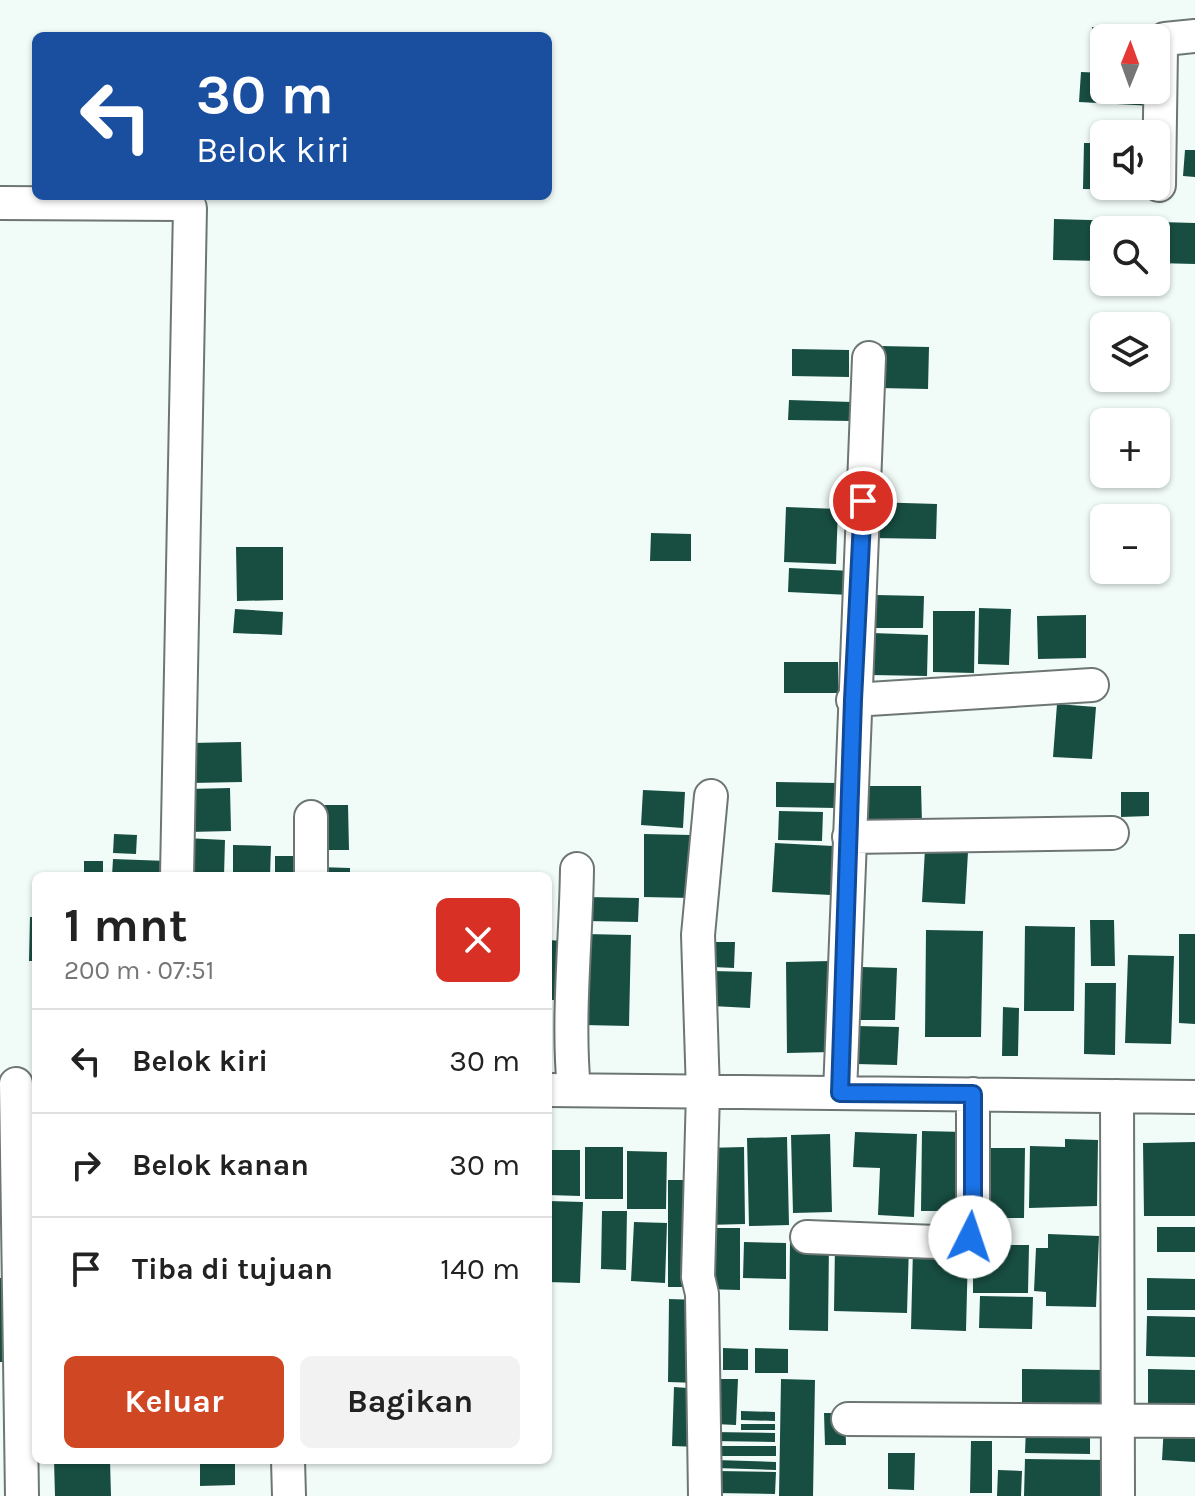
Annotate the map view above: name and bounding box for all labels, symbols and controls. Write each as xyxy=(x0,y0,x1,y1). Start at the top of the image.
north arrow xyxy=(1090,24,1170,104)
map controls xyxy=(1090,24,1170,584)
text: 30 m xyxy=(196,62,334,127)
icon: left xyxy=(64,64,168,168)
button: sound xyxy=(1090,120,1170,200)
text: Belok kiri xyxy=(196,129,350,171)
button: search xyxy=(1090,216,1170,296)
button: layers xyxy=(1090,312,1170,392)
button: + xyxy=(1090,408,1170,488)
pin xyxy=(829,467,897,535)
icon: arrive xyxy=(841,479,885,523)
button: − xyxy=(1090,504,1170,584)
text: 1 mnt xyxy=(64,897,188,953)
button: close xyxy=(436,898,520,982)
text: 200 m · 07:51 xyxy=(64,955,214,986)
icon: left xyxy=(64,1039,108,1083)
text: Belok kiri xyxy=(132,1043,268,1079)
text: 30 m xyxy=(449,1043,520,1079)
icon: right xyxy=(64,1143,108,1187)
text: Belok kanan xyxy=(132,1147,309,1183)
text: 30 m xyxy=(449,1147,520,1183)
position arrow xyxy=(928,1195,1012,1279)
icon: arrive xyxy=(64,1247,108,1291)
text: Tiba di tujuan xyxy=(132,1251,333,1287)
text: 140 m xyxy=(440,1251,520,1287)
button: Keluar xyxy=(64,1356,284,1448)
button: Bagikan xyxy=(300,1356,520,1448)

